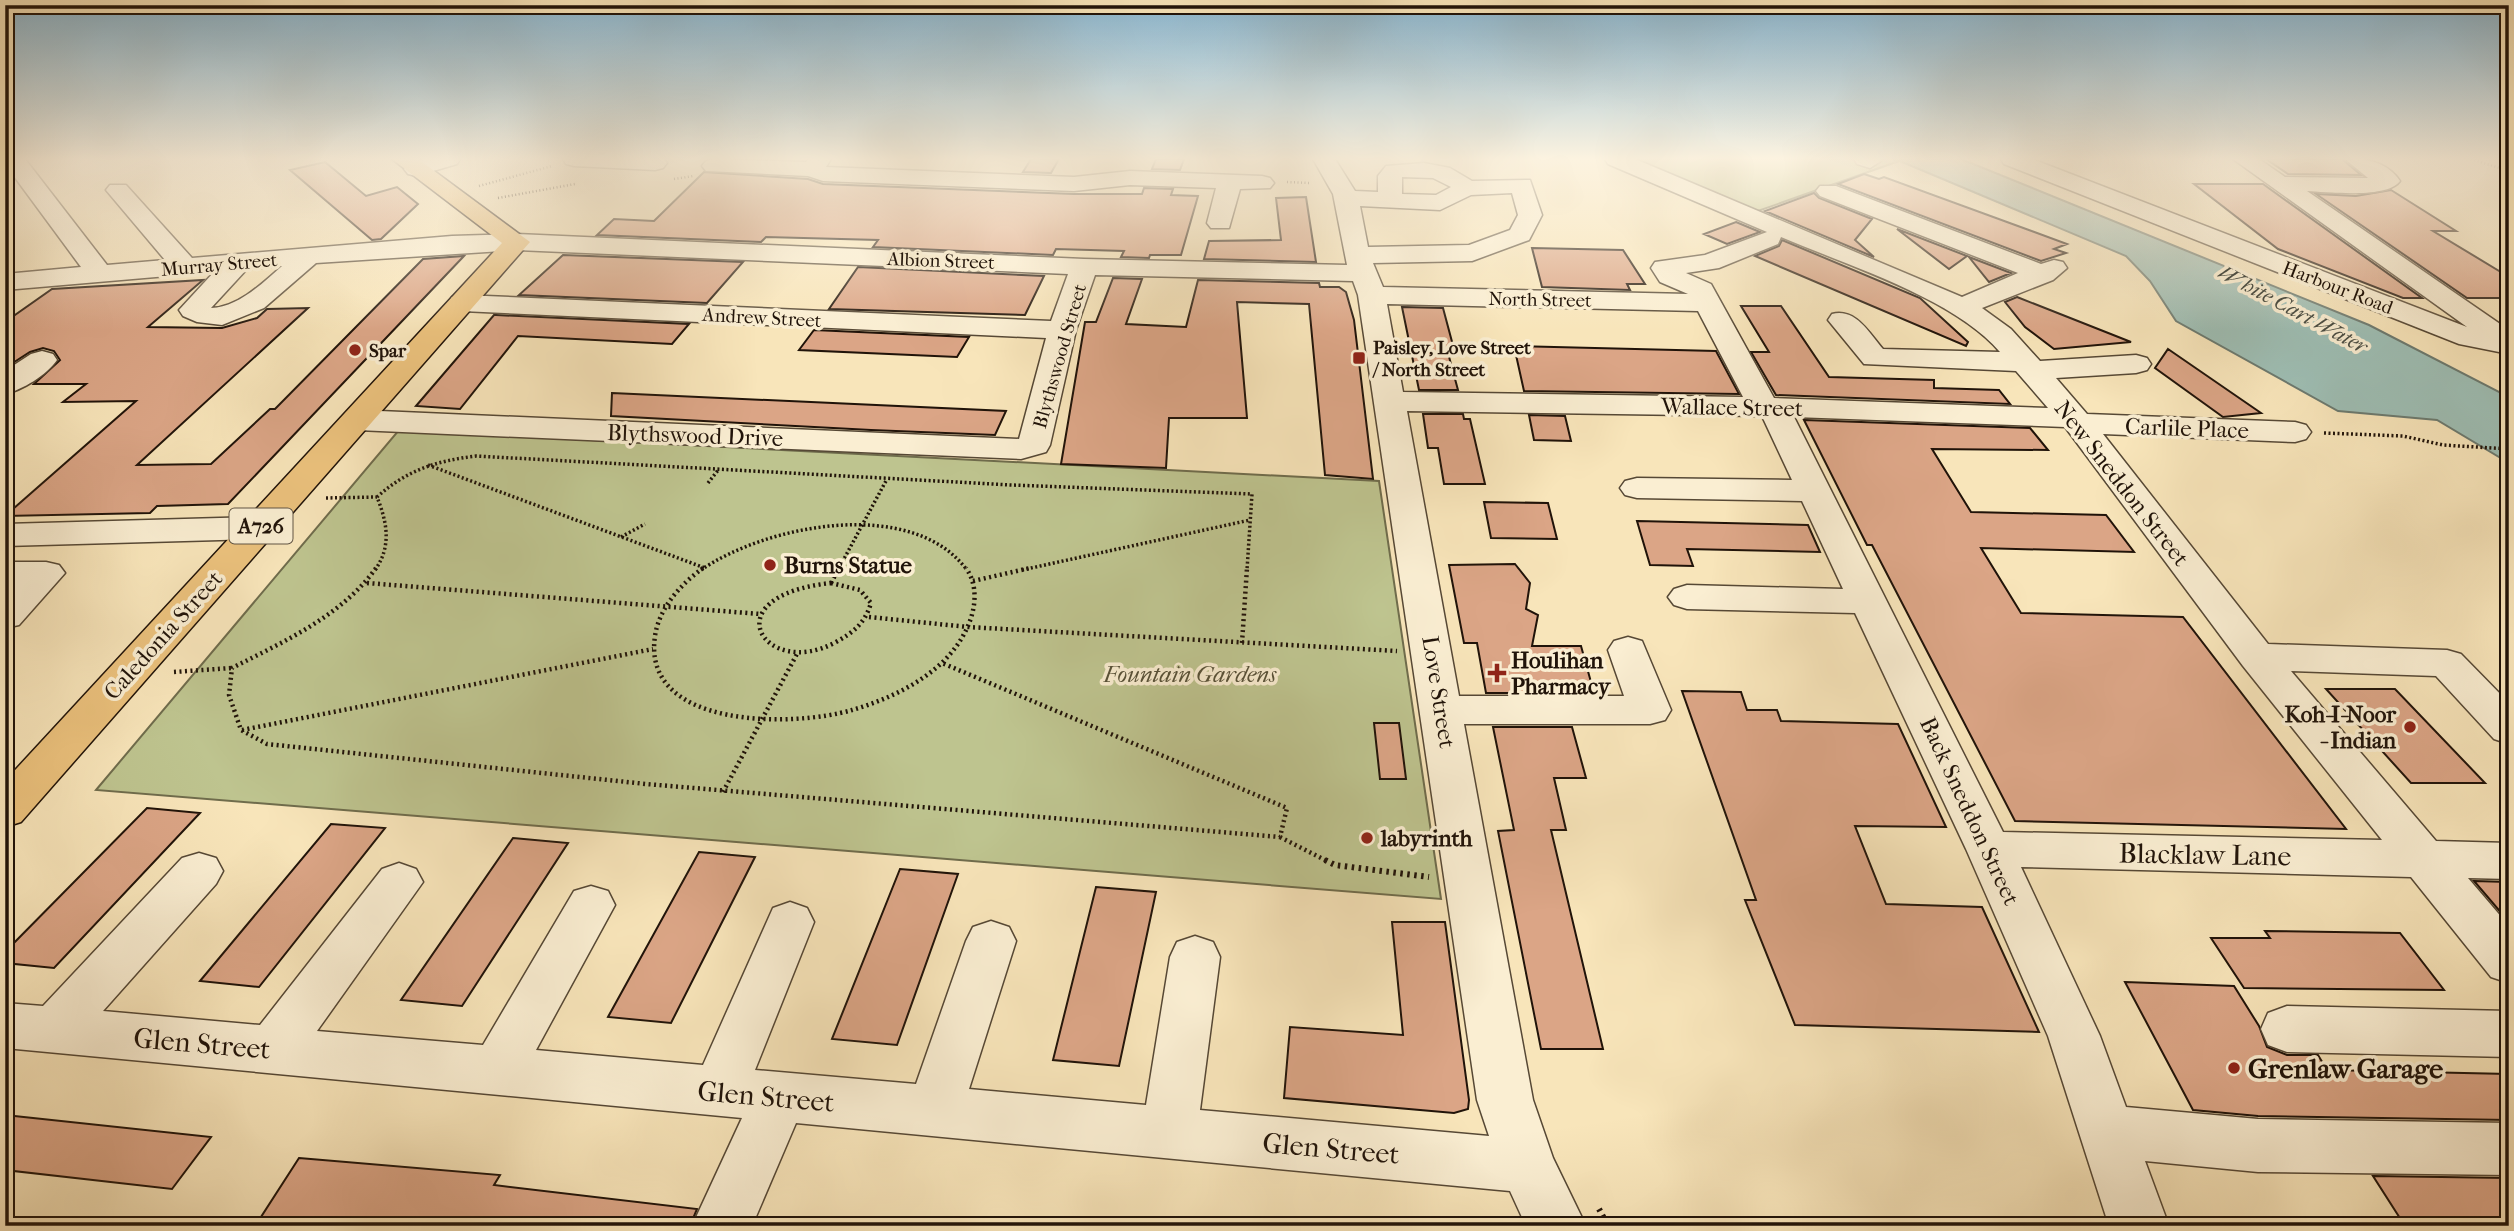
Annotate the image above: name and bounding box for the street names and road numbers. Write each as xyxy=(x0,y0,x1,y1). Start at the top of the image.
street label: Albion Street xyxy=(886,248,995,274)
street label: Murray Street xyxy=(160,249,278,281)
street label: Harbour Road xyxy=(2279,257,2397,319)
street label: Blythswood Street xyxy=(1029,281,1091,431)
street label: North Street xyxy=(1488,288,1592,312)
street label: Andrew Street xyxy=(701,304,822,332)
street label: Wallace Street xyxy=(1660,393,1803,422)
street label: New Sneddon Street xyxy=(2049,395,2194,571)
street label: Carlile Place xyxy=(2125,413,2249,444)
street label: Blythswood Drive xyxy=(606,419,784,452)
road number: A726 xyxy=(230,508,292,544)
street label: Caledonia Street xyxy=(98,565,228,705)
street label: Love Street xyxy=(1416,634,1461,750)
street label: Back Sneddon Street xyxy=(1914,713,2025,910)
street label: Blacklaw Lane xyxy=(2118,836,2292,873)
street label: Glen Street xyxy=(132,1021,272,1066)
street label: Glen Street xyxy=(696,1074,836,1119)
street label: Glen Street xyxy=(1261,1126,1401,1171)

